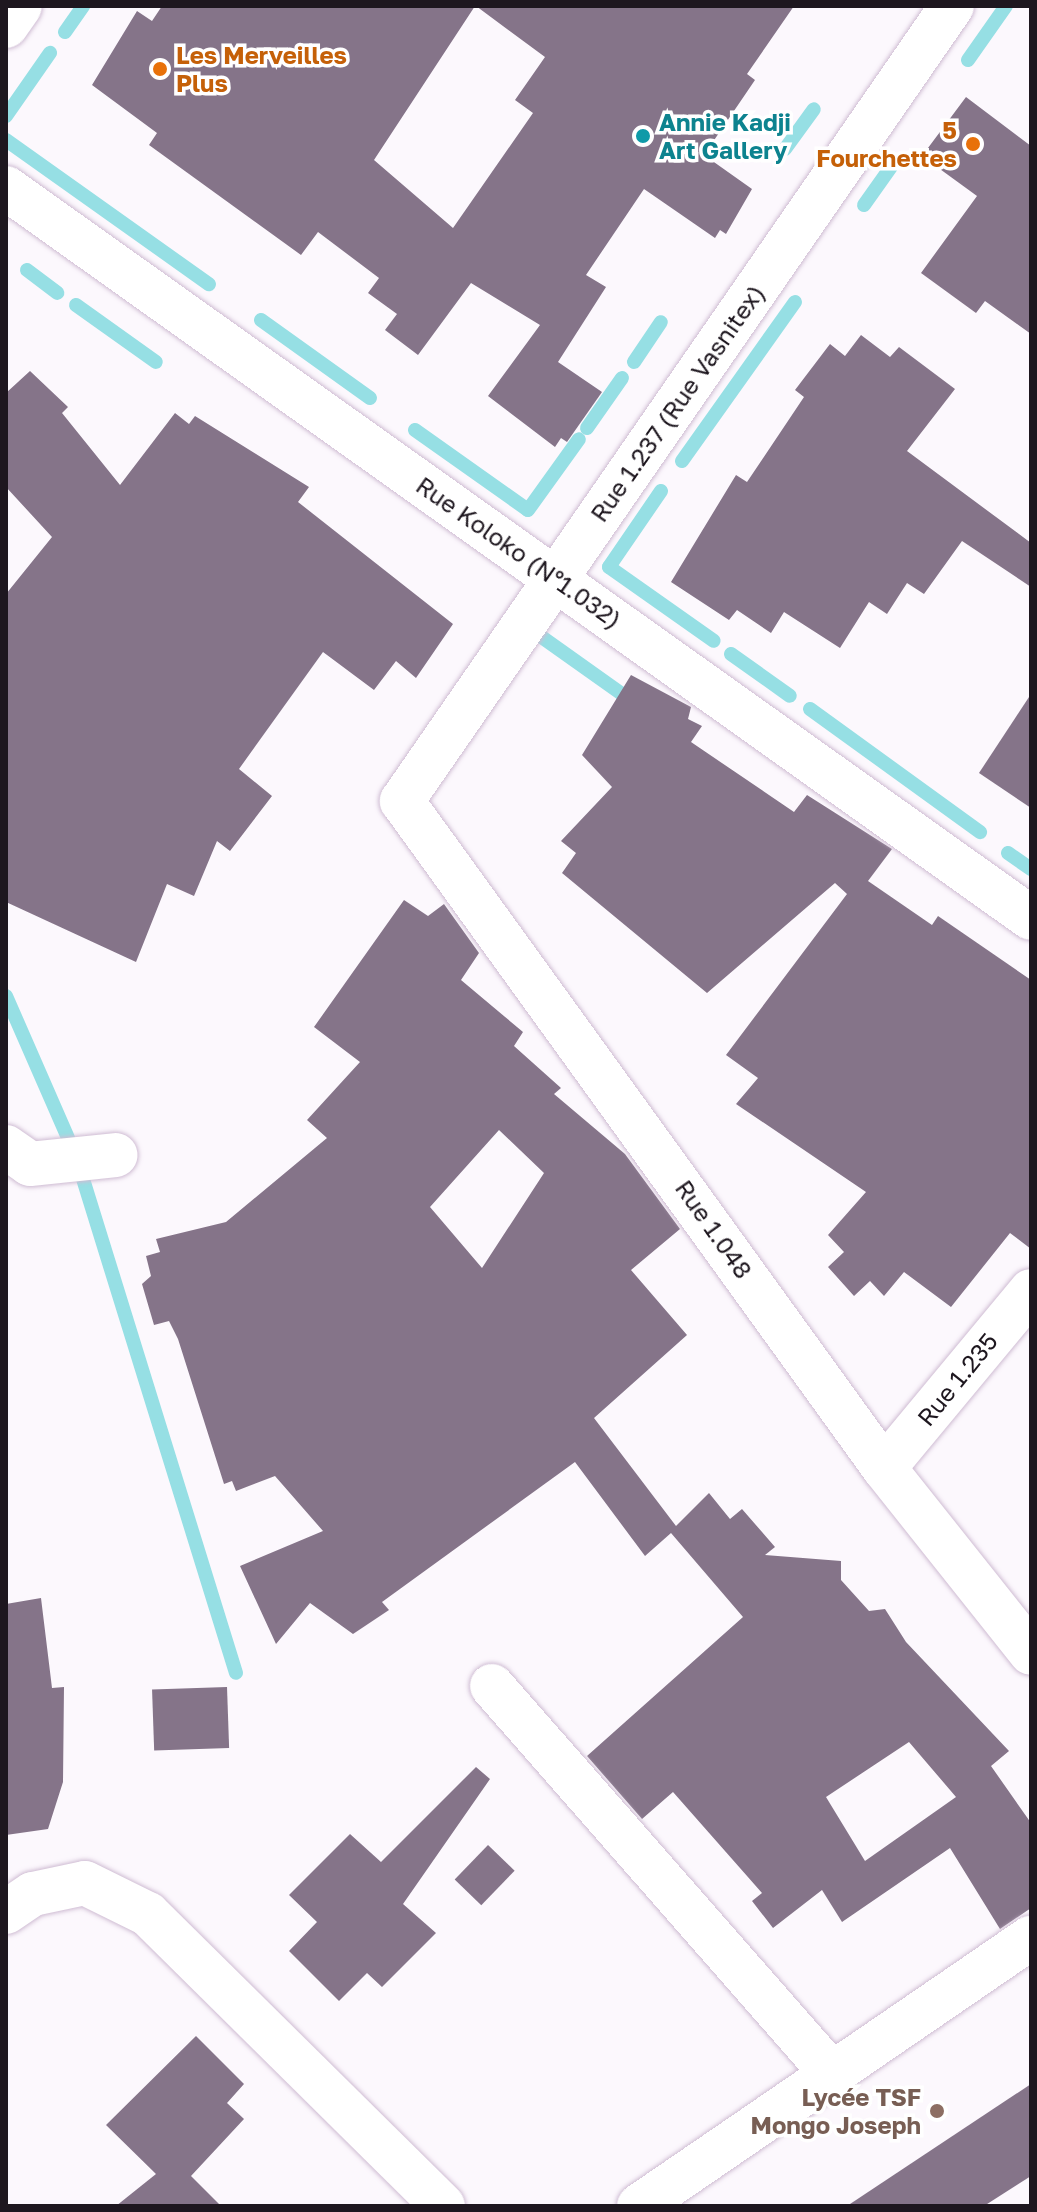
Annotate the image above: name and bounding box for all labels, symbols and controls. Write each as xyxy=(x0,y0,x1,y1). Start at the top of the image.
place label: Les Merveilles Plus xyxy=(176,41,347,97)
marker: Les Merveilles Plus xyxy=(151,60,169,78)
place label: Annie Kadji Art Gallery xyxy=(659,108,791,164)
place label: 5 Fourchettes xyxy=(816,116,957,172)
marker: Annie Kadji Art Gallery xyxy=(634,127,652,145)
marker: 5 Fourchettes xyxy=(964,135,982,153)
street label: Rue 1.237 (Rue Vasnitex) xyxy=(584,279,770,527)
street label: Rue Koloko (N°1.032) xyxy=(411,470,627,634)
street label: Rue 1.048 xyxy=(670,1174,758,1284)
street label: Rue 1.235 xyxy=(911,1327,1003,1431)
place label: Lycée TSF Mongo Joseph xyxy=(751,2083,921,2139)
marker: Lycée TSF Mongo Joseph xyxy=(928,2102,946,2120)

